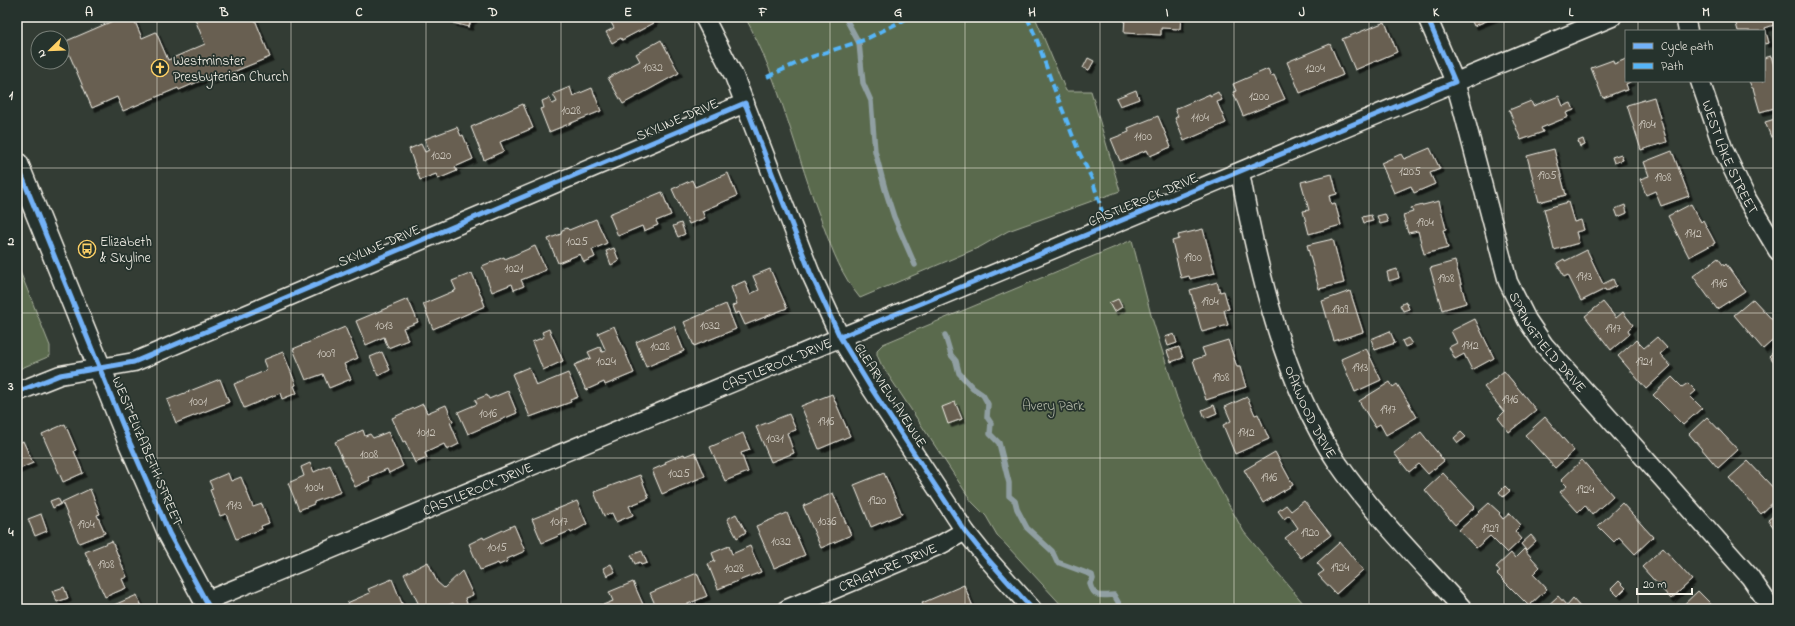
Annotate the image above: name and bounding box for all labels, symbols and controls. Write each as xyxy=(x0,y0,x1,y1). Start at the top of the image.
text: A xyxy=(85,3,93,22)
text: B xyxy=(219,3,229,22)
text: C xyxy=(355,3,363,22)
text: D xyxy=(487,3,498,22)
text: E xyxy=(624,3,632,22)
text: F xyxy=(758,3,768,22)
text: G xyxy=(894,3,902,22)
text: H xyxy=(1028,3,1036,22)
text: I xyxy=(1165,3,1169,22)
text: J xyxy=(1299,3,1305,22)
text: K xyxy=(1433,3,1440,22)
text: L xyxy=(1569,3,1575,22)
text: M xyxy=(1702,3,1710,22)
north arrow xyxy=(30,30,70,70)
legend xyxy=(1625,30,1765,82)
text: Cycle path xyxy=(1661,38,1713,57)
text: N xyxy=(33,47,51,60)
place label: Westminster Presbyterian Church xyxy=(173,51,289,89)
church icon: Westminster Presbyterian Church xyxy=(150,58,170,78)
text: Path xyxy=(1661,58,1684,76)
house number: 1032 xyxy=(643,59,663,77)
house number: 1204 xyxy=(1305,60,1325,78)
text: 1 xyxy=(9,86,14,105)
house number: 1200 xyxy=(1249,88,1269,106)
street label: SKYLINE DRIVE xyxy=(633,94,722,147)
street label: WEST LAKE STREET xyxy=(1695,98,1763,219)
house number: 1028 xyxy=(561,102,581,120)
house number: 1104 xyxy=(1191,109,1209,127)
house number: 1904 xyxy=(1638,116,1656,134)
house number: 1100 xyxy=(1134,128,1152,146)
house number: 1020 xyxy=(431,147,451,165)
house number: 1205 xyxy=(1399,163,1421,181)
house number: 1905 xyxy=(1537,167,1557,185)
street label: CASTLEROCK DRIVE xyxy=(1085,168,1202,233)
house number: 1908 xyxy=(1654,169,1672,187)
house number: 1904 xyxy=(1416,214,1434,232)
street label: SKYLINE DRIVE xyxy=(335,220,424,273)
house number: 1912 xyxy=(1684,225,1702,243)
text: 2 xyxy=(7,232,15,251)
place label: Elizabeth & Skyline xyxy=(100,232,152,270)
house number: 1025 xyxy=(566,233,588,251)
bus stop icon: Elizabeth & Skyline xyxy=(77,239,97,259)
house number: 1900 xyxy=(1184,249,1202,267)
house number: 1021 xyxy=(505,260,524,278)
house number: 1913 xyxy=(1576,268,1592,286)
house number: 1908 xyxy=(1437,270,1455,288)
house number: 1916 xyxy=(1711,275,1728,293)
street label: SPRINGFIELD DRIVE xyxy=(1503,289,1591,398)
house number: 1904 xyxy=(1201,293,1219,311)
house number: 1909 xyxy=(1332,301,1348,319)
house number: 1013 xyxy=(375,317,393,335)
house number: 1032 xyxy=(700,317,720,335)
house number: 1917 xyxy=(1605,320,1621,338)
street label: CASTLEROCK DRIVE xyxy=(719,333,836,398)
house number: 1912 xyxy=(1461,337,1479,355)
house number: 1028 xyxy=(650,338,670,356)
street label: CLEARVIEW AVENUE xyxy=(848,339,931,452)
house number: 1009 xyxy=(317,345,335,363)
house number: 1024 xyxy=(596,353,616,371)
house number: 1921 xyxy=(1635,353,1653,371)
house number: 1913 xyxy=(1352,359,1368,377)
street label: OAKWOOD DRIVE xyxy=(1278,363,1341,463)
house number: 1908 xyxy=(1212,369,1230,387)
street label: WEST ELIZABETH STREET xyxy=(106,374,188,530)
text: 3 xyxy=(7,377,14,396)
house number: 1916 xyxy=(1502,391,1519,409)
house number: 1001 xyxy=(189,393,207,411)
park label: Avery Park xyxy=(1022,396,1085,418)
house number: 1917 xyxy=(1380,401,1396,419)
house number: 1016 xyxy=(479,405,498,423)
house number: 1916 xyxy=(818,413,835,431)
house number: 1012 xyxy=(417,424,435,442)
house number: 1912 xyxy=(1237,424,1255,442)
house number: 1031 xyxy=(766,430,784,448)
house number: 1008 xyxy=(360,446,379,464)
street label: CASTLEROCK DRIVE xyxy=(420,457,536,522)
house number: 1025 xyxy=(668,465,690,483)
house number: 1916 xyxy=(1261,469,1278,487)
house number: 1004 xyxy=(304,479,324,497)
house number: 1924 xyxy=(1576,481,1594,499)
house number: 1920 xyxy=(868,492,886,510)
house number: 1913 xyxy=(226,497,242,515)
house number: 1017 xyxy=(550,513,568,531)
house number: 1036 xyxy=(817,513,837,531)
house number: 1904 xyxy=(77,516,95,534)
house number: 1929 xyxy=(1481,520,1499,538)
text: 4 xyxy=(7,523,14,542)
house number: 1920 xyxy=(1301,524,1319,542)
house number: 1032 xyxy=(771,533,791,551)
street label: CRAGMORE DRIVE xyxy=(836,538,941,598)
house number: 1015 xyxy=(487,539,507,557)
house number: 1908 xyxy=(97,556,115,574)
house number: 1924 xyxy=(1331,559,1349,577)
house number: 1028 xyxy=(724,560,744,578)
scale bar xyxy=(1637,570,1692,596)
text: 20 m xyxy=(1643,576,1666,594)

